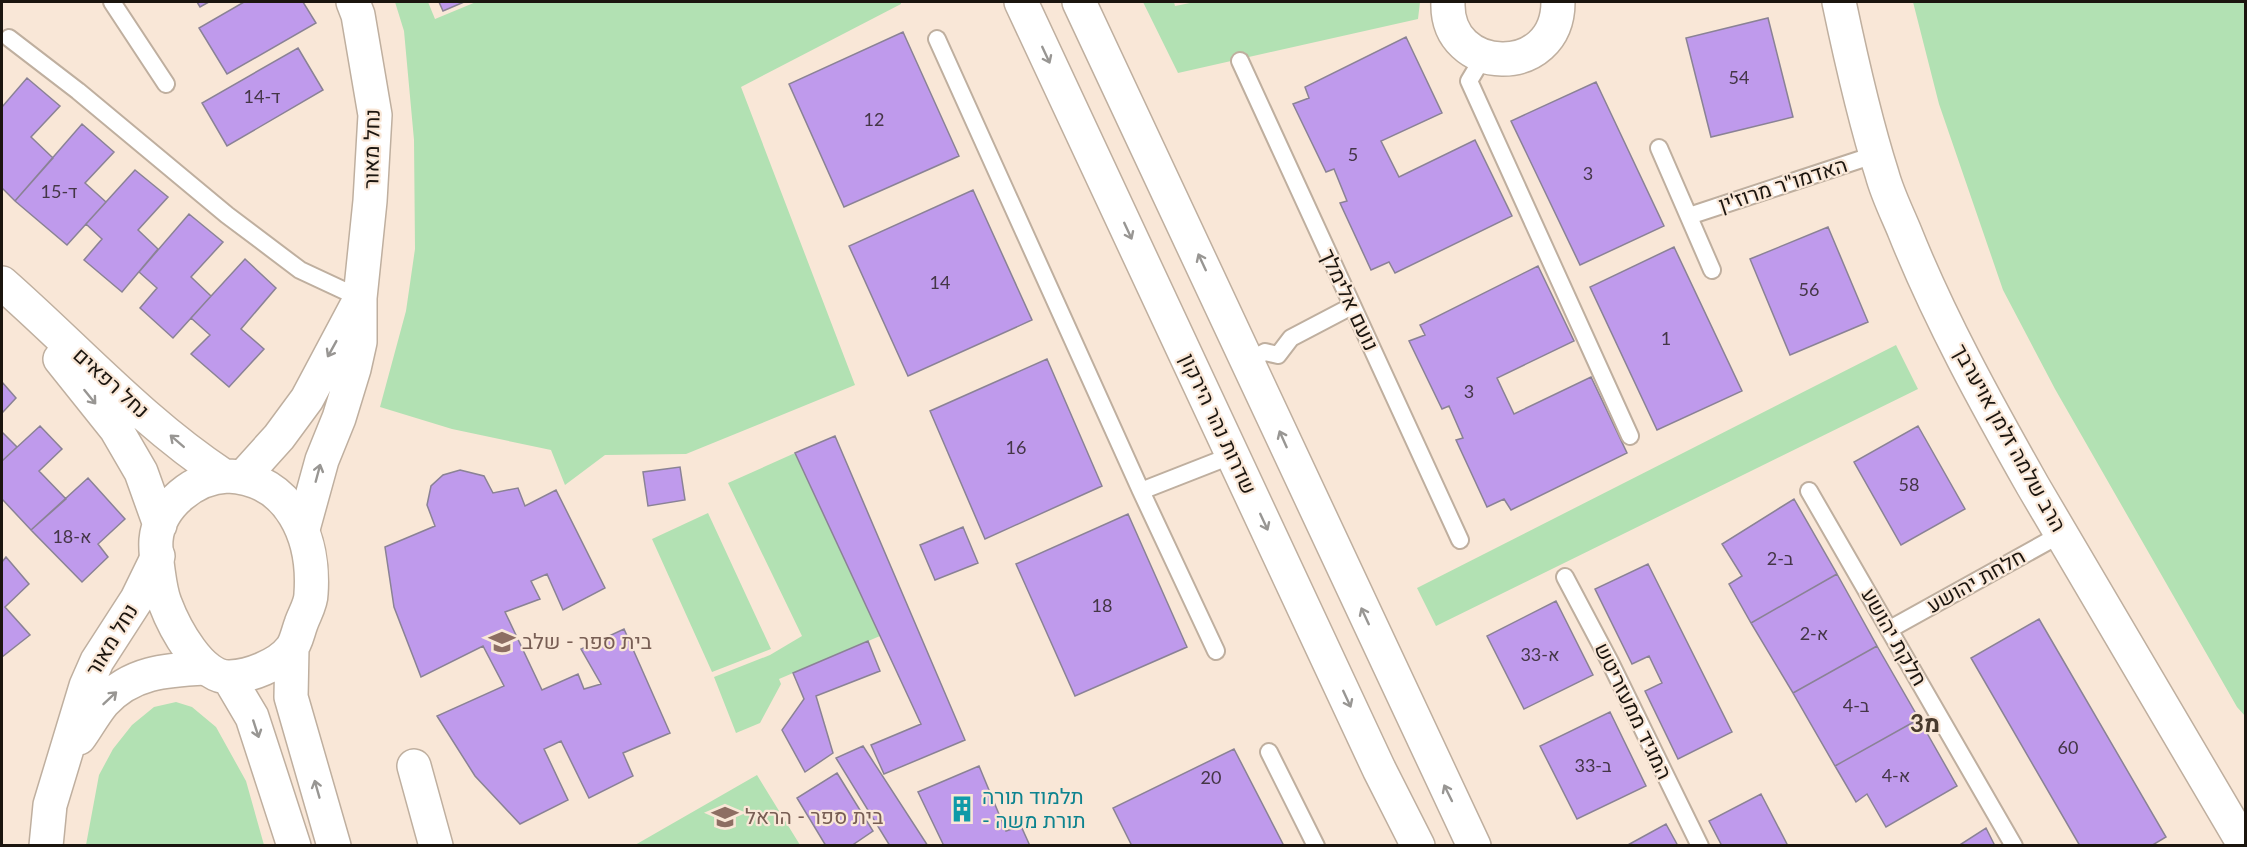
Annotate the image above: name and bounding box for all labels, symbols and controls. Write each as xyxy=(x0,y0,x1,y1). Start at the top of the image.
one-way arrow xyxy=(1040,45,1052,63)
house number: 54 xyxy=(1729,66,1749,88)
house number: 14-ד xyxy=(244,85,280,107)
house number: 12 xyxy=(864,108,884,130)
street label: נחל מאור xyxy=(357,109,384,189)
house number: 5 xyxy=(1348,143,1358,165)
street label: האדמו"ר מרוז'ין xyxy=(1715,151,1850,216)
house number: 3 xyxy=(1583,162,1593,184)
house number: 15-ד xyxy=(41,180,77,202)
one-way arrow xyxy=(1123,222,1135,240)
street label: נועם אלימלך xyxy=(1316,244,1385,354)
one-way arrow xyxy=(1196,254,1208,272)
house number: 14 xyxy=(930,271,950,293)
house number: 56 xyxy=(1799,278,1819,300)
house number: 1 xyxy=(1661,327,1671,349)
street label: הרב שלמה זלמן אויערבך xyxy=(1948,339,2072,535)
one-way arrow xyxy=(326,340,337,358)
street label: נחל רפאים xyxy=(69,341,155,422)
street label: שדרות נהר הירקון xyxy=(1176,349,1263,498)
house number: 3 xyxy=(1464,380,1474,402)
one-way arrow xyxy=(83,388,96,404)
one-way arrow xyxy=(1277,431,1289,449)
one-way arrow xyxy=(170,434,185,448)
house number: 16 xyxy=(1006,436,1026,458)
one-way arrow xyxy=(313,463,324,482)
house number: 58 xyxy=(1899,473,1919,495)
one-way arrow xyxy=(1259,513,1271,531)
house number: 18-א xyxy=(52,525,92,547)
street label: חלחת יהושע xyxy=(1922,542,2029,617)
house number: 2-ב xyxy=(1767,547,1794,569)
street label: חלקת יהושע xyxy=(1857,583,1933,690)
house number: 18 xyxy=(1092,594,1112,616)
street label: נחל מאור xyxy=(79,599,142,680)
one-way arrow xyxy=(1359,608,1371,626)
house number: 2-א xyxy=(1800,622,1828,644)
school or university icon: בית ספר - שלב xyxy=(487,627,517,657)
place label: בית ספר - שלב xyxy=(522,628,652,653)
street label: המגיד ממעזריטש xyxy=(1590,638,1678,783)
house number: 33-א xyxy=(1520,643,1560,665)
one-way arrow xyxy=(1341,689,1353,707)
one-way arrow xyxy=(102,691,117,705)
house number: 4-ב xyxy=(1843,694,1870,716)
district label: מ3 xyxy=(1910,708,1940,737)
one-way arrow xyxy=(251,719,262,738)
house number: 60 xyxy=(2058,736,2078,758)
house number: 33-ב xyxy=(1574,754,1612,776)
house number: 4-א xyxy=(1882,764,1910,786)
house number: 20 xyxy=(1201,766,1221,788)
one-way arrow xyxy=(311,780,322,799)
place label: תלמוד תורה - תורת משה xyxy=(982,783,1086,832)
one-way arrow xyxy=(1442,784,1454,802)
building icon: תלמוד תורה - תורת משה xyxy=(947,794,977,824)
school or university icon: בית ספר - הראל xyxy=(710,802,740,832)
place label: בית ספר - הראל xyxy=(745,803,883,828)

